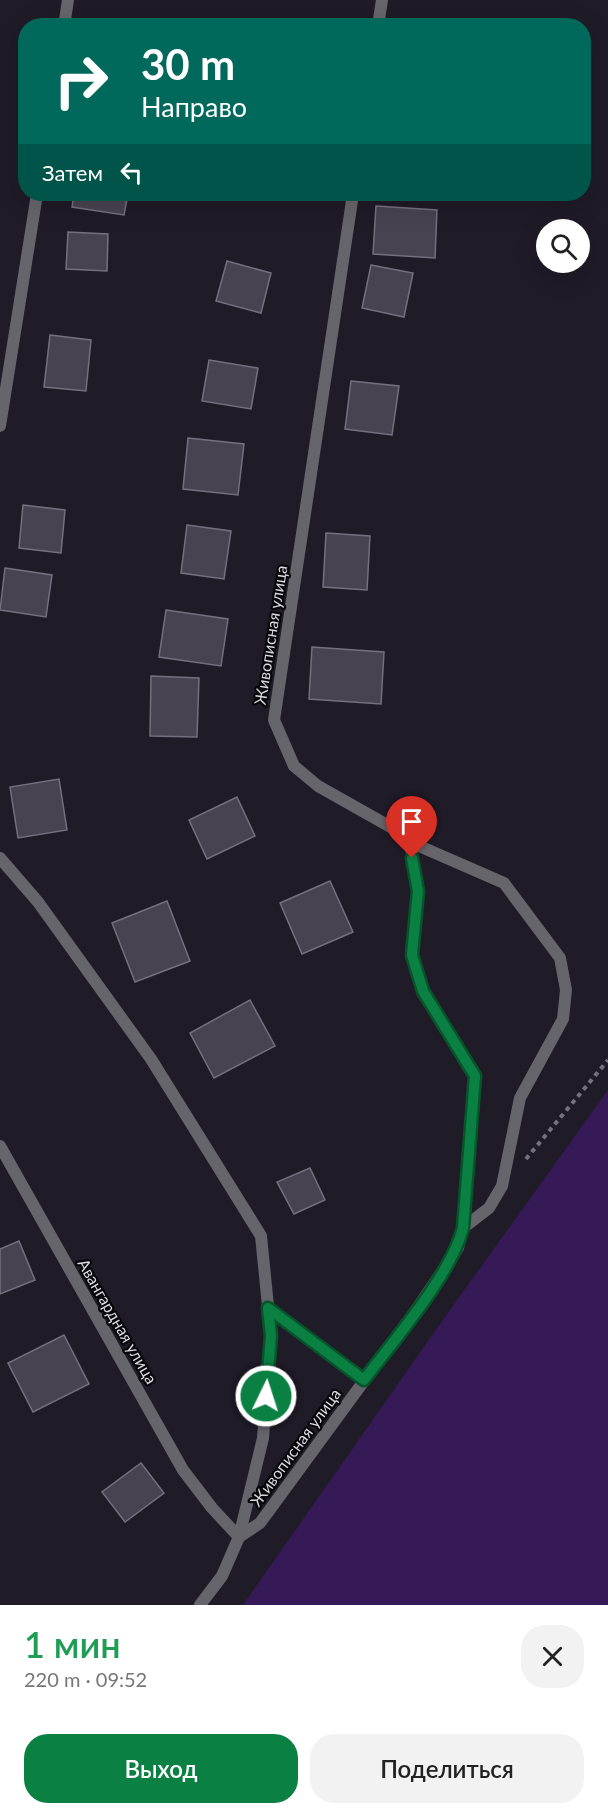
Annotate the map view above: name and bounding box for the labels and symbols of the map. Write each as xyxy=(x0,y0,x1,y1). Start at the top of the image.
street label: Живописная улица xyxy=(250,564,290,706)
pin xyxy=(386,796,437,858)
street label: Авангардная улица xyxy=(74,1255,162,1387)
position arrow xyxy=(234,1364,298,1428)
street label: Живописная улица xyxy=(246,1384,344,1510)

